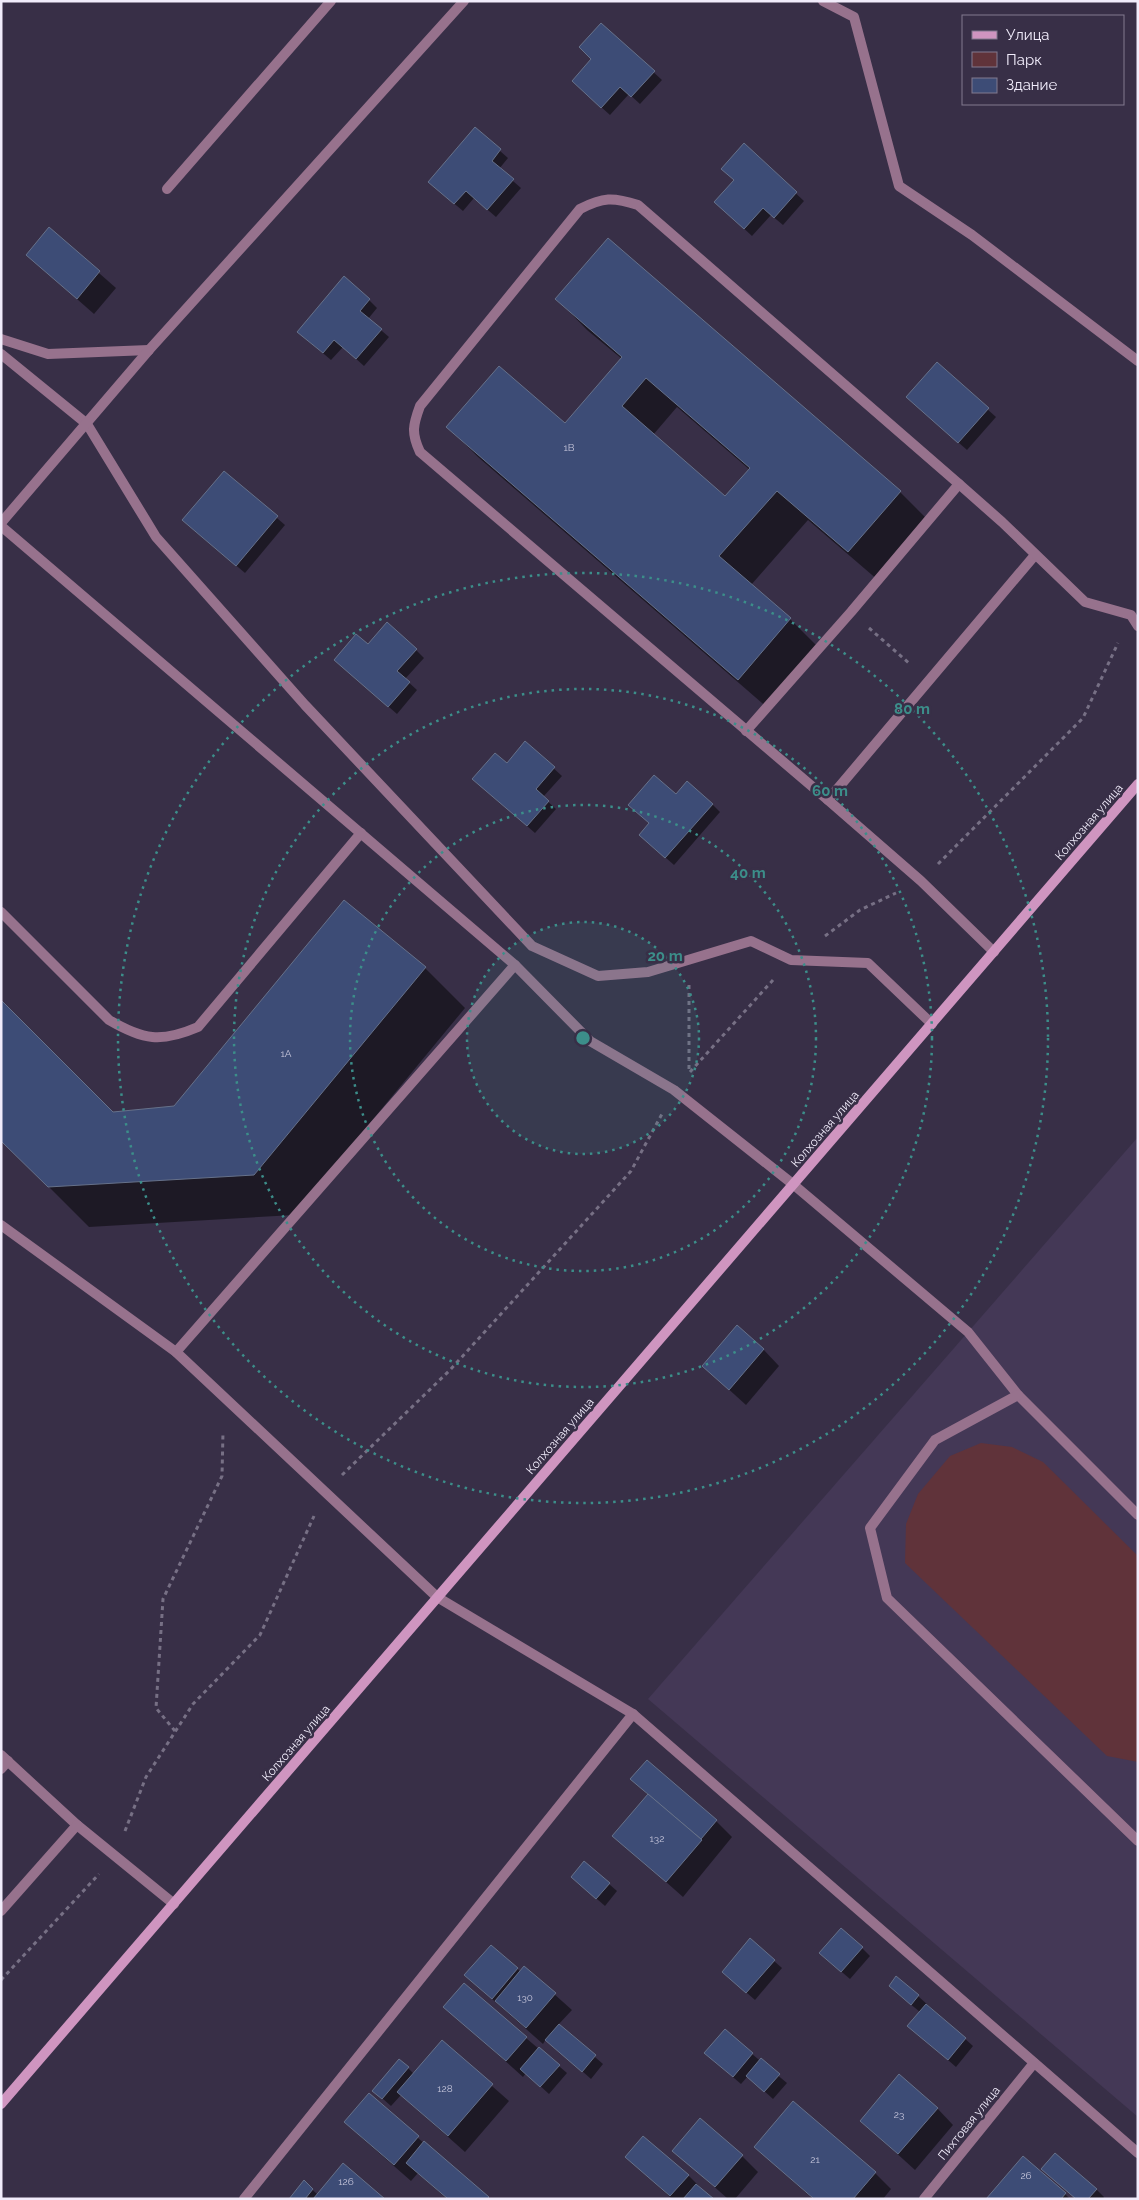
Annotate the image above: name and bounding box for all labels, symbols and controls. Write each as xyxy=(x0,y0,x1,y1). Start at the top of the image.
legend xyxy=(962,15,1124,105)
text: Улица xyxy=(1006,26,1050,44)
text: Парк xyxy=(1006,51,1042,69)
text: Здание xyxy=(1006,76,1058,94)
house number: 1В xyxy=(564,442,575,453)
text: 80 m xyxy=(894,700,930,718)
street label: Колхозная улица xyxy=(1052,781,1126,863)
text: 60 m xyxy=(812,782,848,800)
text: 40 m xyxy=(730,864,766,882)
text: 20 m xyxy=(647,947,683,965)
centre of rings xyxy=(574,1029,592,1047)
house number: 1А xyxy=(280,1048,292,1059)
street label: Колхозная улица xyxy=(788,1088,862,1170)
street label: Колхозная улица xyxy=(523,1395,597,1477)
street label: Колхозная улица xyxy=(259,1702,333,1784)
house number: 132 xyxy=(650,1833,664,1844)
house number: 130 xyxy=(517,1992,533,2003)
house number: 128 xyxy=(437,2083,453,2094)
street label: Пихтовая улица xyxy=(935,2083,1003,2163)
house number: 23 xyxy=(894,2109,904,2120)
house number: 21 xyxy=(810,2154,820,2165)
house number: 26 xyxy=(1020,2170,1032,2181)
house number: 126 xyxy=(338,2176,354,2187)

